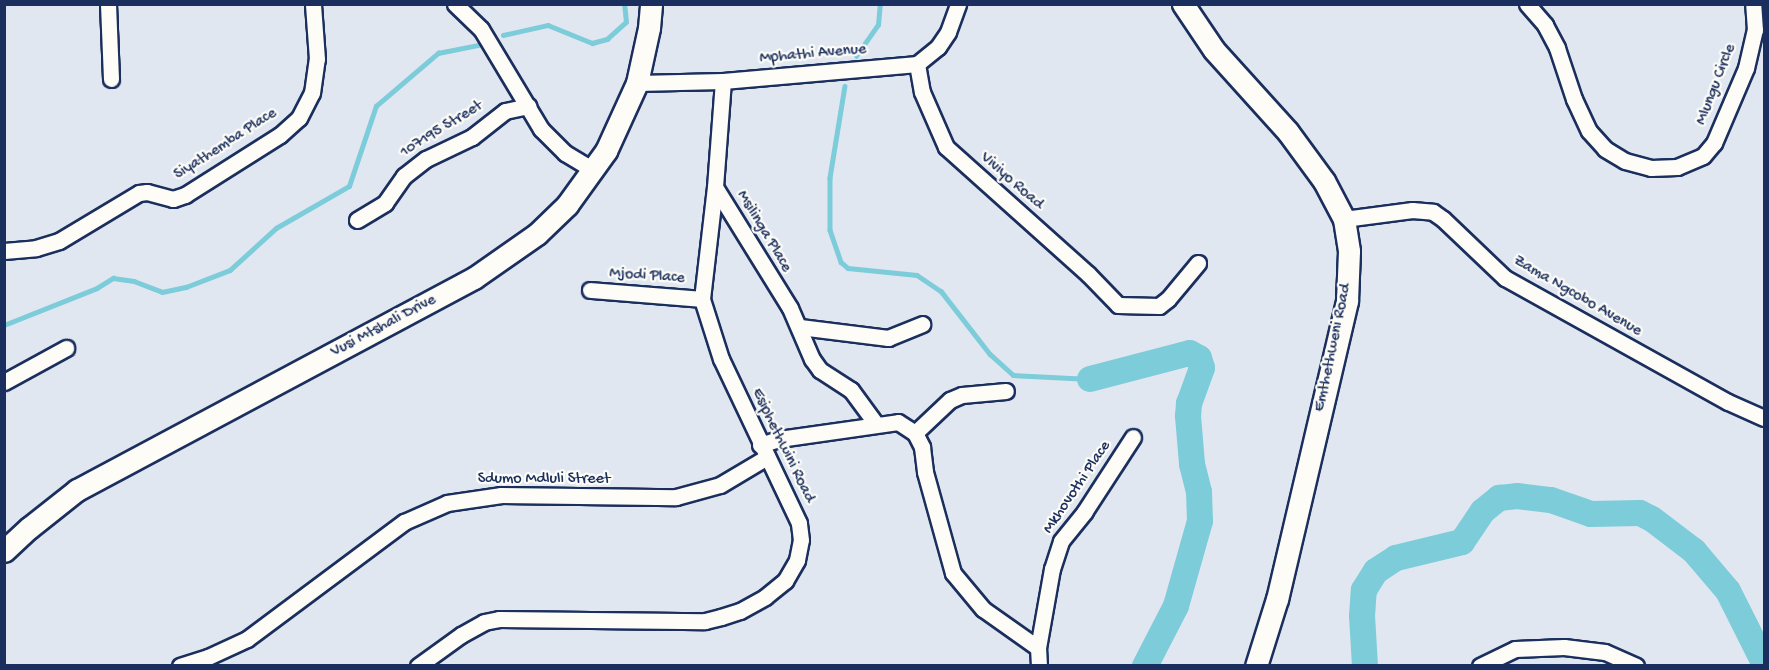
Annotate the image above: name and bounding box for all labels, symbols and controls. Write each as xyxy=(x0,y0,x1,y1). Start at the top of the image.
street label: Mphathi Avenue xyxy=(759,41,867,69)
street label: Mlungu Circle xyxy=(1693,42,1741,128)
street label: 107195 Street xyxy=(397,97,487,163)
street label: Siyathemba Place xyxy=(171,105,281,185)
street label: Viviyo Road xyxy=(975,149,1047,215)
street label: Msilinga Place xyxy=(731,188,795,276)
street label: Zama Ngcobo Avenue xyxy=(1509,252,1645,342)
street label: Mjodi Place xyxy=(609,265,685,289)
street label: Emthethweni Road xyxy=(1311,282,1357,414)
street label: Vusi Mtshali Drive xyxy=(328,291,440,363)
street label: Esiphethwini Road xyxy=(746,386,818,506)
street label: Mkhovothi Place xyxy=(1040,438,1116,538)
street label: Sdumo Mdluli Street xyxy=(478,470,610,490)

